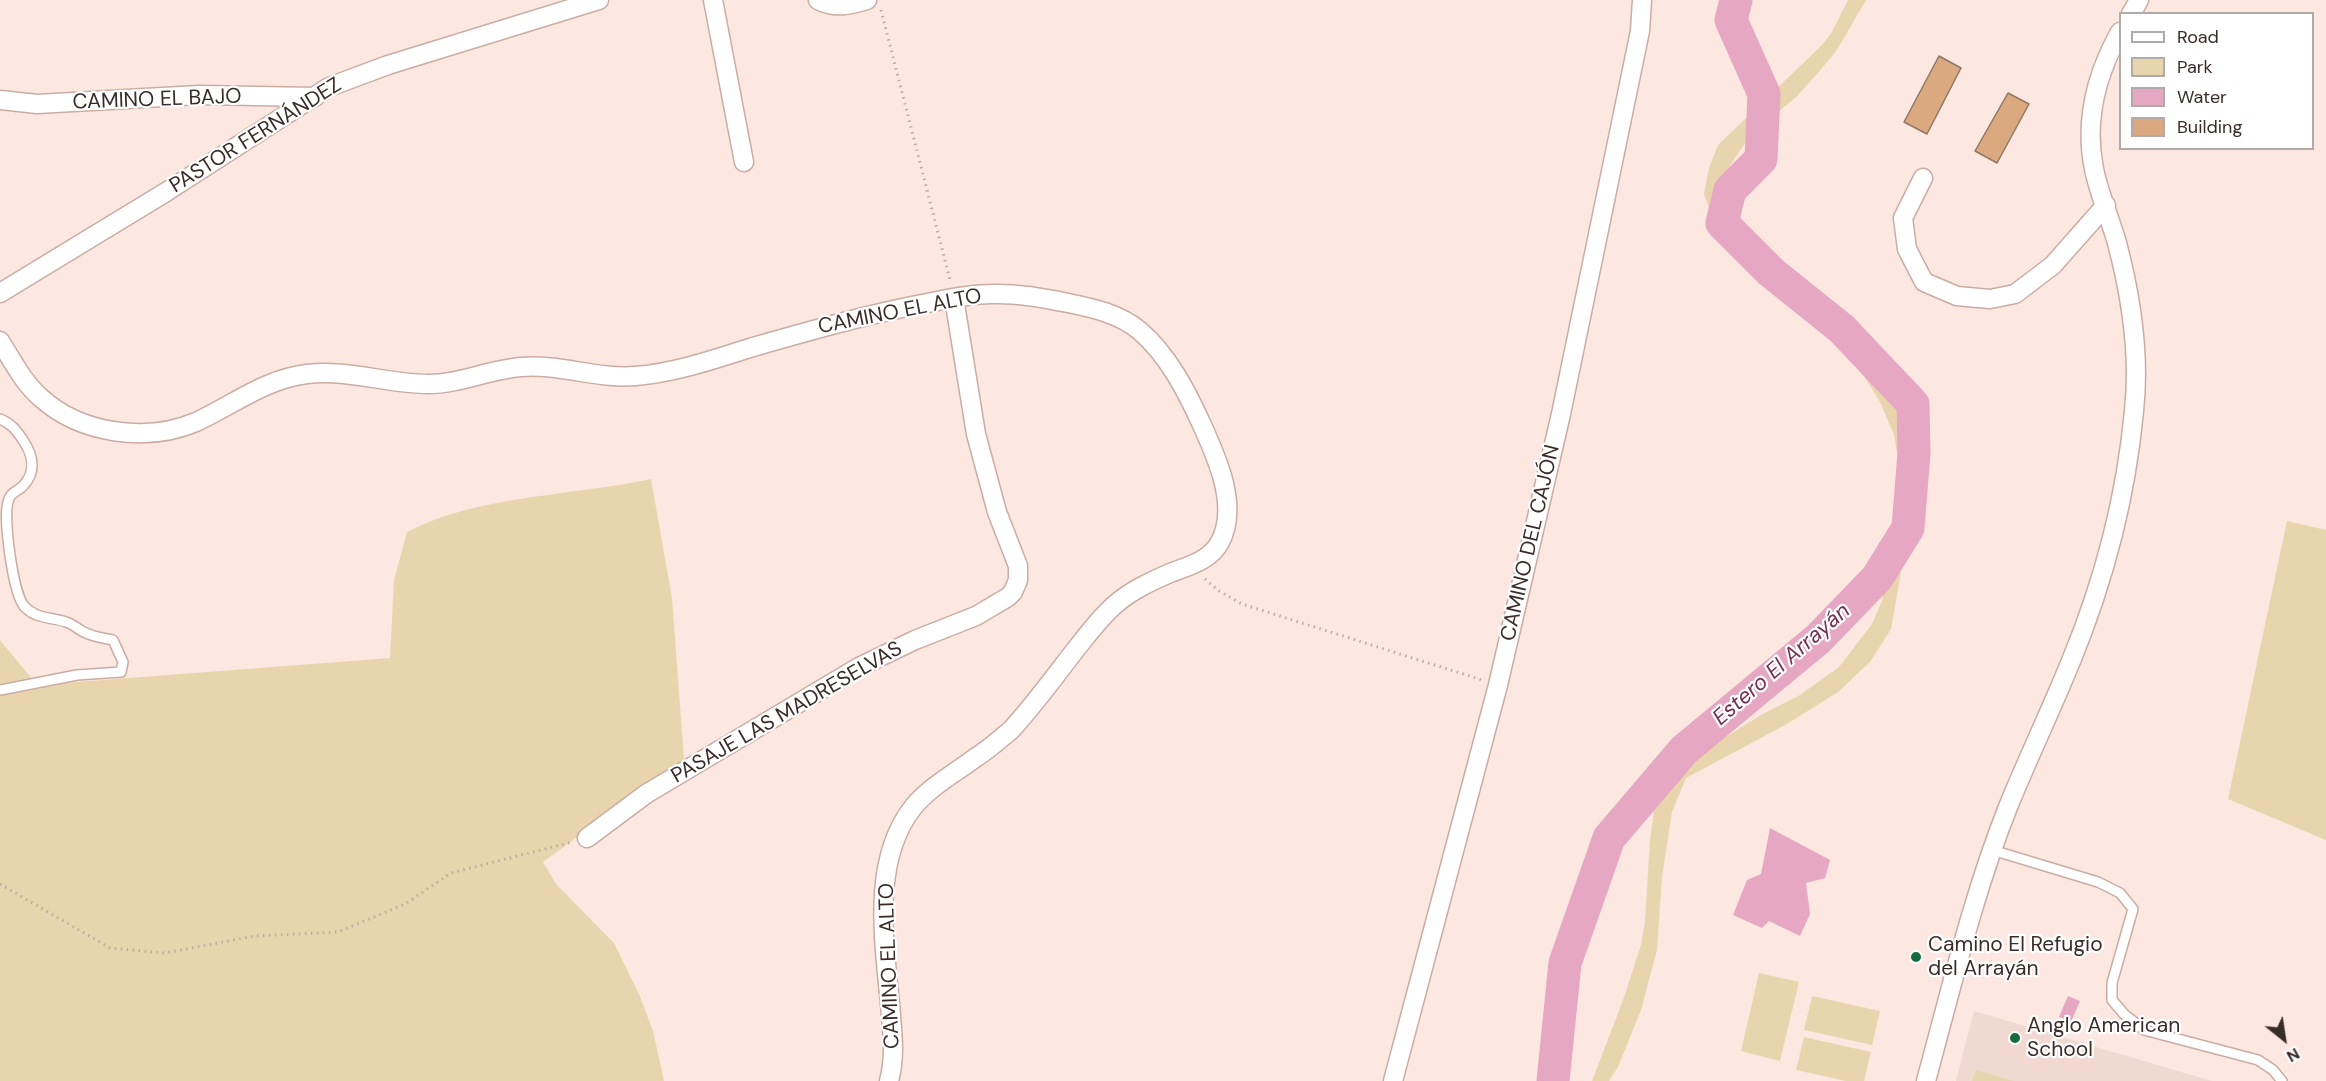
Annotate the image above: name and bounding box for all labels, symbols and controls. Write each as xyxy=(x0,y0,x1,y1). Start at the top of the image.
legend xyxy=(2119,12,2314,150)
text: Road xyxy=(2177,25,2219,49)
text: Park xyxy=(2177,55,2213,79)
street label: PASTOR FERNÁNDEZ xyxy=(166,73,346,199)
street label: CAMINO EL BAJO xyxy=(72,84,242,116)
text: Water xyxy=(2177,85,2227,109)
text: Building xyxy=(2177,115,2242,139)
street label: CAMINO EL ALTO xyxy=(816,284,984,340)
street label: CAMINO DEL CAJÓN xyxy=(1496,443,1566,643)
water label: Estero El Arrayán xyxy=(1708,598,1856,732)
street label: PASAJE LAS MADRESELVAS xyxy=(667,637,907,789)
street label: CAMINO EL ALTO xyxy=(875,883,905,1049)
place label: Camino El Refugio del Arrayán xyxy=(1928,932,2103,982)
marker: Camino El Refugio del Arrayán xyxy=(1909,950,1923,964)
north arrow xyxy=(2254,1009,2314,1069)
place label: Anglo American School xyxy=(2027,1013,2180,1063)
marker: Anglo American School xyxy=(2008,1031,2022,1045)
text: N xyxy=(2283,1043,2304,1067)

